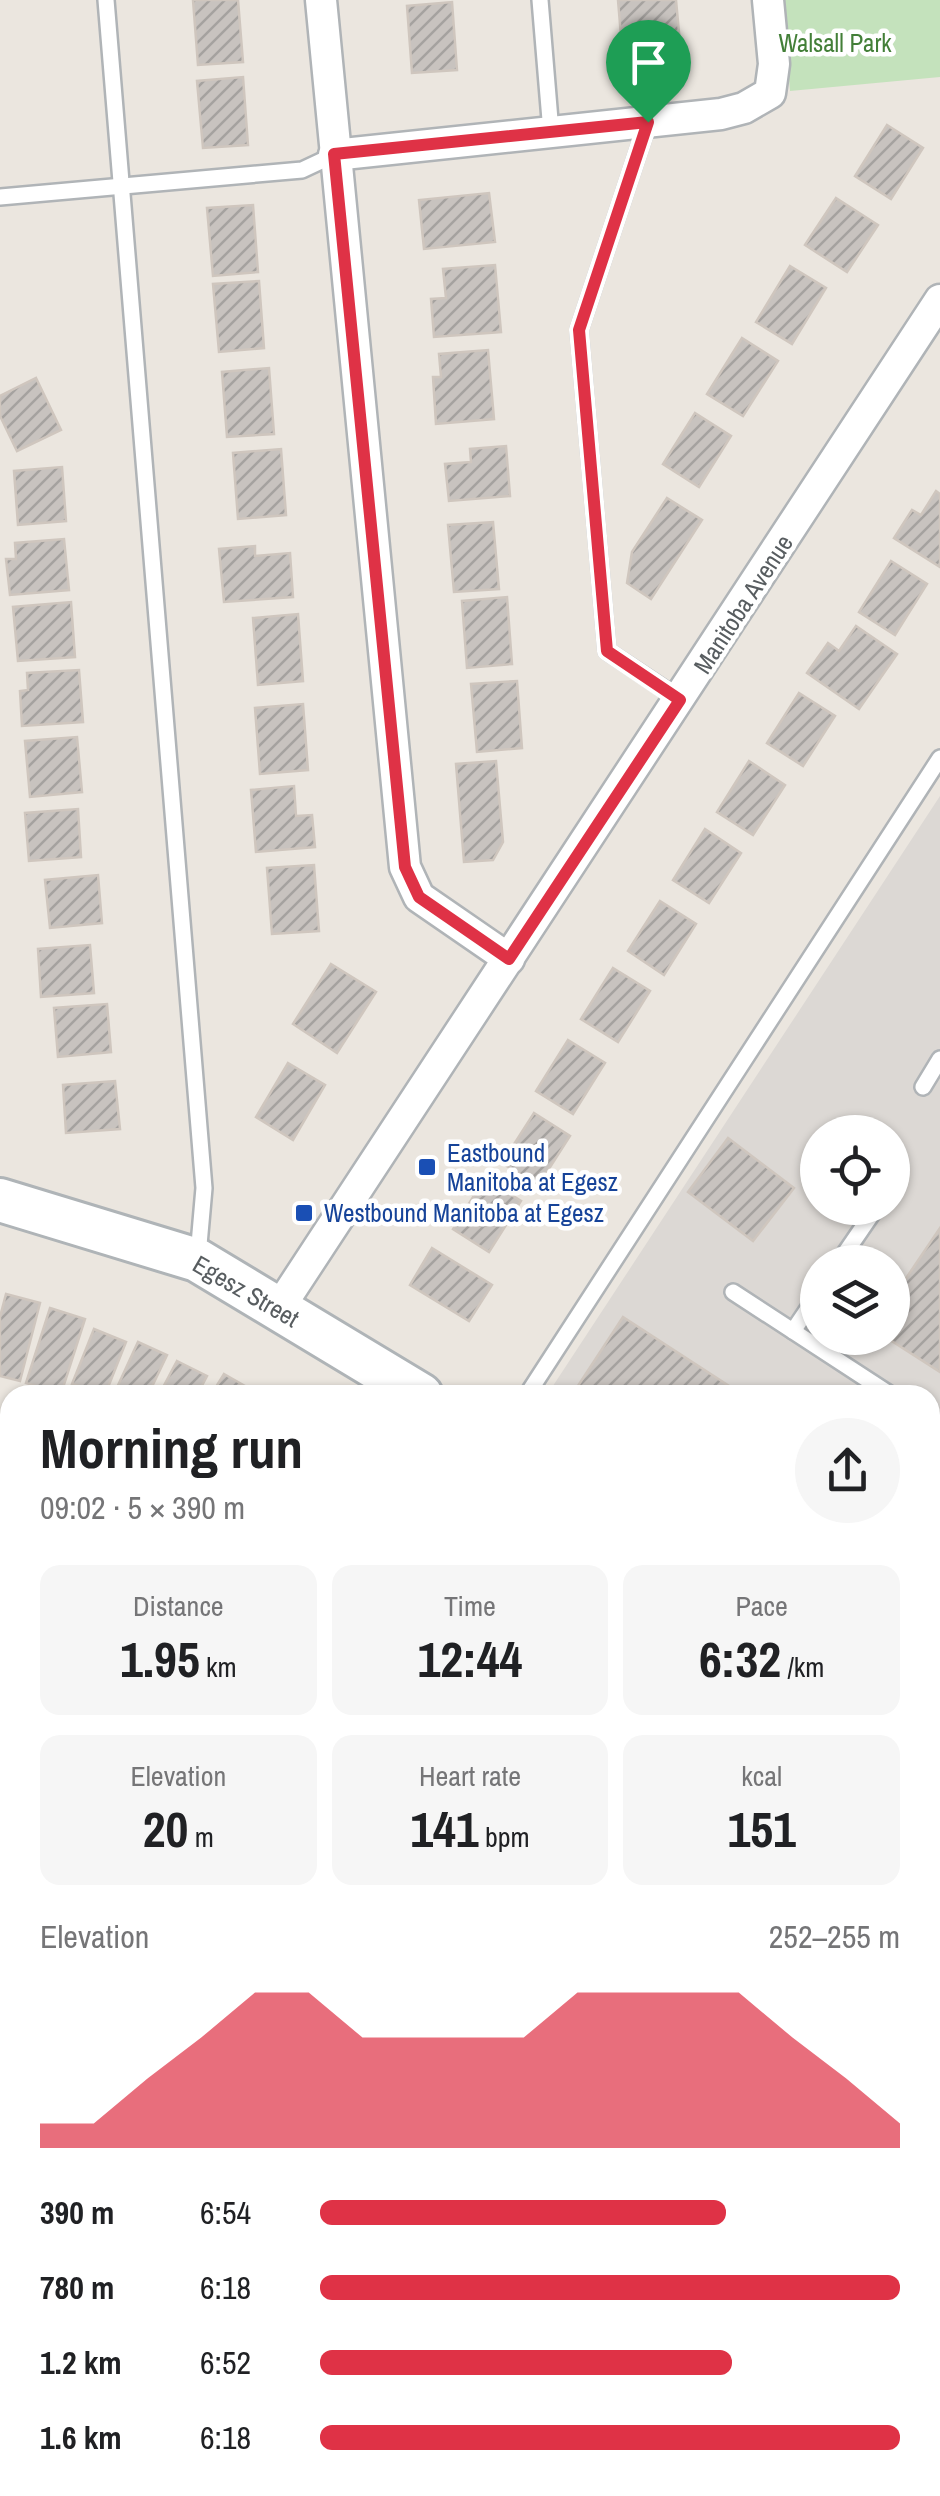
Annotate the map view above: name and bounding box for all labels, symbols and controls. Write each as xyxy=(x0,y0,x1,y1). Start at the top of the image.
pin xyxy=(606,20,691,123)
park label: Walsall Park xyxy=(778,26,892,60)
icon: arrive xyxy=(621,35,676,90)
street label: Manitoba Avenue xyxy=(685,528,801,680)
map controls xyxy=(800,1115,910,1355)
button: locate xyxy=(800,1115,910,1225)
place label: Eastbound Manitoba at Egesz xyxy=(447,1136,618,1199)
marker: Eastbound Manitoba at Egesz xyxy=(416,1156,438,1178)
place label: Westbound Manitoba at Egesz xyxy=(324,1196,604,1230)
marker: Westbound Manitoba at Egesz xyxy=(293,1202,315,1224)
button: layers xyxy=(800,1245,910,1355)
street label: Egesz Street xyxy=(187,1247,306,1335)
text: Morning run xyxy=(40,1411,303,1485)
button: share xyxy=(795,1418,900,1523)
text: 09:02 · 5 × 390 m xyxy=(40,1486,245,1529)
text: Distance xyxy=(133,1587,224,1625)
text: Time xyxy=(444,1587,496,1625)
text: Pace xyxy=(735,1587,788,1625)
text: 1.95 xyxy=(120,1625,200,1693)
text: 12:44 xyxy=(418,1625,522,1693)
text: 6:32 xyxy=(699,1625,781,1693)
text: km xyxy=(200,1648,237,1686)
text: /km xyxy=(781,1648,824,1686)
text: Elevation xyxy=(130,1757,226,1795)
text: Heart rate xyxy=(419,1757,521,1795)
text: kcal xyxy=(741,1757,782,1795)
text: 20 xyxy=(143,1795,188,1863)
text: 141 xyxy=(410,1795,479,1863)
text: 151 xyxy=(727,1795,796,1863)
text: m xyxy=(188,1818,214,1856)
text: bpm xyxy=(479,1818,530,1856)
text: Elevation xyxy=(40,1915,149,1958)
text: 252–255 m xyxy=(769,1915,900,1958)
text: 390 m xyxy=(40,2191,114,2234)
text: 6:54 xyxy=(200,2191,251,2234)
text: 780 m xyxy=(40,2266,114,2309)
text: 6:18 xyxy=(200,2266,251,2309)
text: 1.2 km xyxy=(40,2341,122,2384)
text: 6:52 xyxy=(200,2341,251,2384)
text: 1.6 km xyxy=(40,2416,122,2459)
text: 6:18 xyxy=(200,2416,251,2459)

